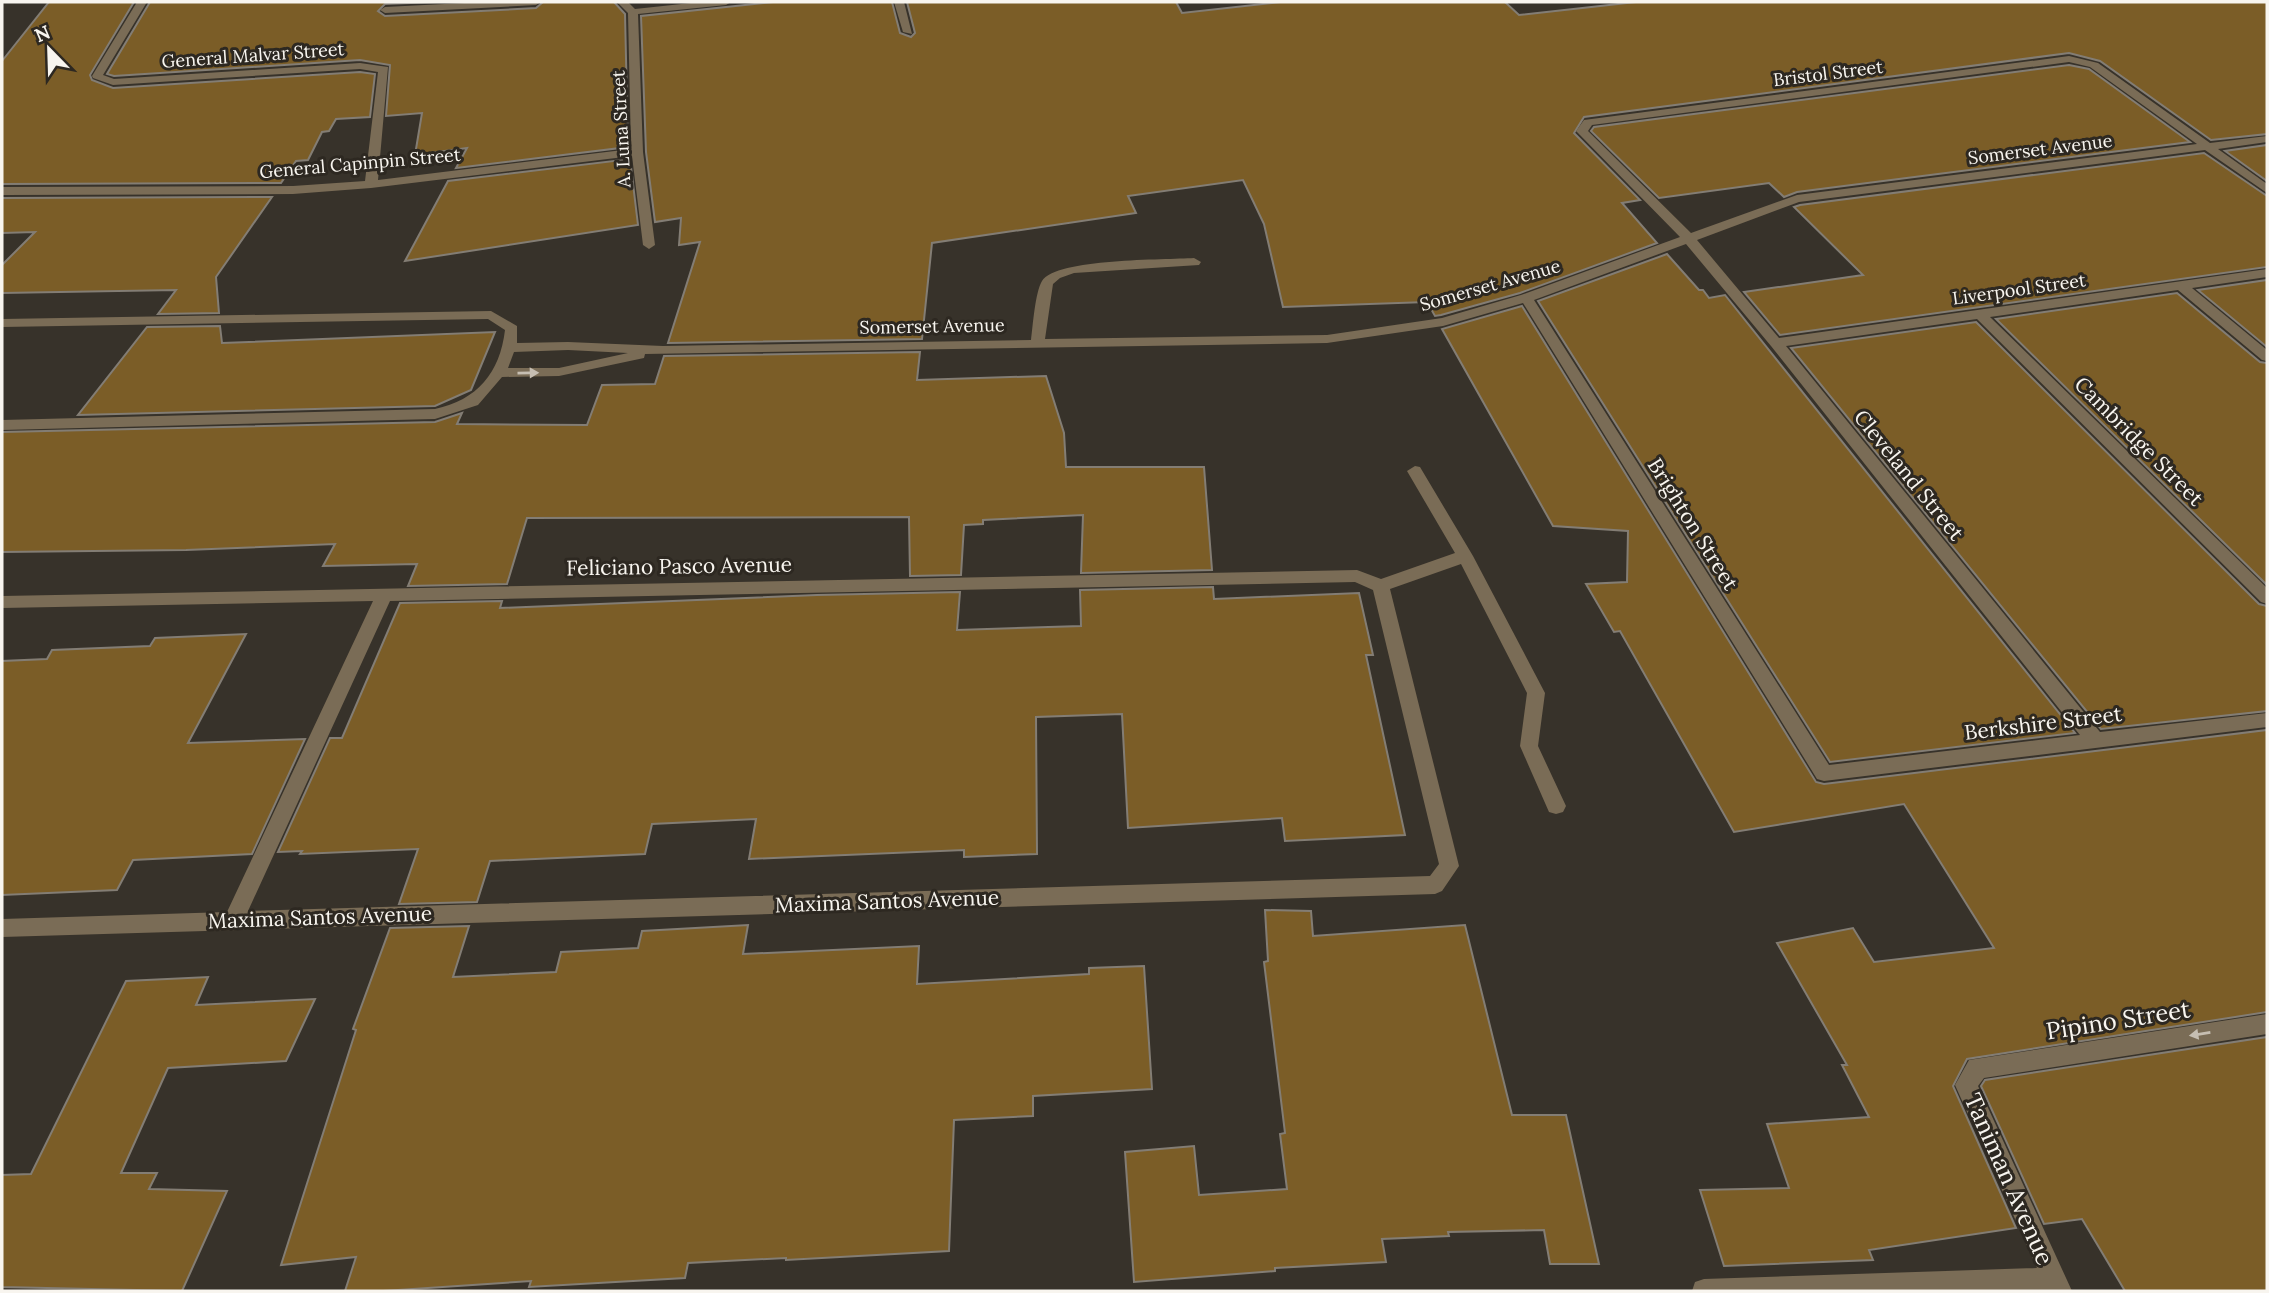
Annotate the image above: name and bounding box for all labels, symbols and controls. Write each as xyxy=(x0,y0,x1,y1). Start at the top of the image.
north arrow xyxy=(14,14,84,84)
text: N xyxy=(31,19,54,47)
street label: General Malvar Street xyxy=(161,37,345,73)
street label: Bristol Street xyxy=(1772,55,1884,91)
street label: A. Luna Street xyxy=(606,70,636,189)
street label: Somerset Avenue xyxy=(1967,129,2114,169)
street label: General Capinpin Street xyxy=(258,143,462,183)
street label: Somerset Avenue xyxy=(1417,254,1563,316)
street label: Liverpool Street xyxy=(1951,268,2087,310)
street label: Somerset Avenue xyxy=(859,313,1005,339)
one-way arrow xyxy=(517,367,539,379)
street label: Cambridge Street xyxy=(2069,371,2210,512)
street label: Cleveland Street xyxy=(1848,404,1971,547)
street label: Brighton Street xyxy=(1642,453,1745,596)
street label: Feliciano Pasco Avenue xyxy=(566,551,792,581)
street label: Berkshire Street xyxy=(1963,700,2124,746)
street label: Maxima Santos Avenue xyxy=(774,884,1000,918)
street label: Maxima Santos Avenue xyxy=(207,900,433,934)
street label: Pipino Street xyxy=(2044,993,2193,1047)
one-way arrow xyxy=(2189,1029,2211,1040)
street label: Taniman Avenue xyxy=(1957,1088,2061,1270)

